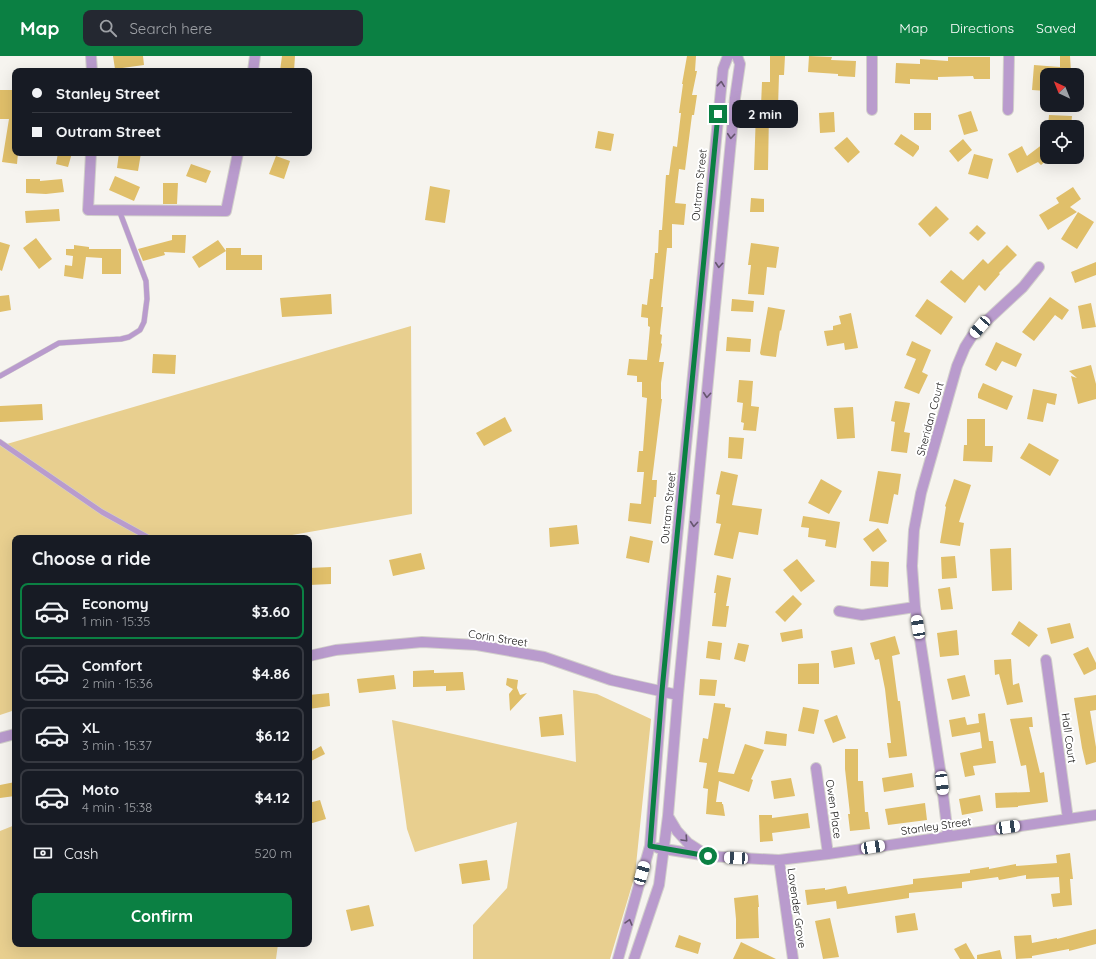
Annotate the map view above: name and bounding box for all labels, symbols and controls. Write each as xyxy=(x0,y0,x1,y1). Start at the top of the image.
search box xyxy=(83,10,363,46)
text: Map xyxy=(20,16,59,40)
icon: search xyxy=(97,17,119,39)
text: Search here xyxy=(129,19,212,38)
text: Map xyxy=(899,19,928,37)
text: Directions xyxy=(950,19,1014,37)
text: Saved xyxy=(1036,19,1076,37)
north arrow xyxy=(1040,68,1084,112)
map controls xyxy=(1040,68,1084,164)
one-way arrow xyxy=(717,81,726,87)
text: Stanley Street xyxy=(56,84,160,103)
callout: 2 min xyxy=(732,100,798,128)
route end xyxy=(709,105,727,123)
text: 2 min xyxy=(748,106,782,122)
button: locate xyxy=(1040,120,1084,164)
text: Outram Street xyxy=(56,122,161,141)
one-way arrow xyxy=(727,133,736,139)
street label: Outram Street xyxy=(688,148,710,222)
one-way arrow xyxy=(715,262,724,268)
car xyxy=(968,314,992,340)
street label: Sheridan Court xyxy=(913,380,947,458)
one-way arrow xyxy=(702,392,711,398)
street label: Outram Street xyxy=(657,471,679,545)
one-way arrow xyxy=(690,521,699,527)
text: Choose a ride xyxy=(32,547,151,570)
icon: car xyxy=(34,593,70,629)
text: Economy xyxy=(82,594,149,613)
text: $3.60 xyxy=(252,602,290,621)
text: 1 min · 15:35 xyxy=(82,613,150,629)
car xyxy=(910,614,926,640)
street label: Corin Street xyxy=(467,626,529,650)
icon: car xyxy=(34,655,70,691)
text: Comfort xyxy=(82,656,143,675)
text: $4.86 xyxy=(252,664,290,683)
text: 2 min · 15:36 xyxy=(82,675,153,691)
street label: Hall Court xyxy=(1059,712,1079,764)
icon: car xyxy=(34,717,70,753)
text: XL xyxy=(82,718,100,737)
text: $6.12 xyxy=(255,726,290,745)
text: 3 min · 15:37 xyxy=(82,737,152,753)
car xyxy=(935,770,949,796)
street label: Owen Place xyxy=(823,778,845,840)
icon: car xyxy=(34,779,70,815)
text: Moto xyxy=(82,780,119,799)
text: $4.12 xyxy=(255,788,290,807)
text: 4 min · 15:38 xyxy=(82,799,152,815)
street label: Stanley Street xyxy=(900,814,972,838)
car xyxy=(995,819,1021,835)
one-way arrow xyxy=(680,834,688,842)
car xyxy=(860,839,886,855)
icon: cash xyxy=(32,842,54,864)
text: Cash xyxy=(64,844,98,863)
text: 520 m xyxy=(255,845,292,861)
route start xyxy=(699,847,717,865)
car xyxy=(724,851,748,865)
car xyxy=(633,860,651,886)
street label: Lavender Grove xyxy=(784,867,810,949)
button: Confirm xyxy=(32,893,292,939)
one-way arrow xyxy=(624,918,633,925)

